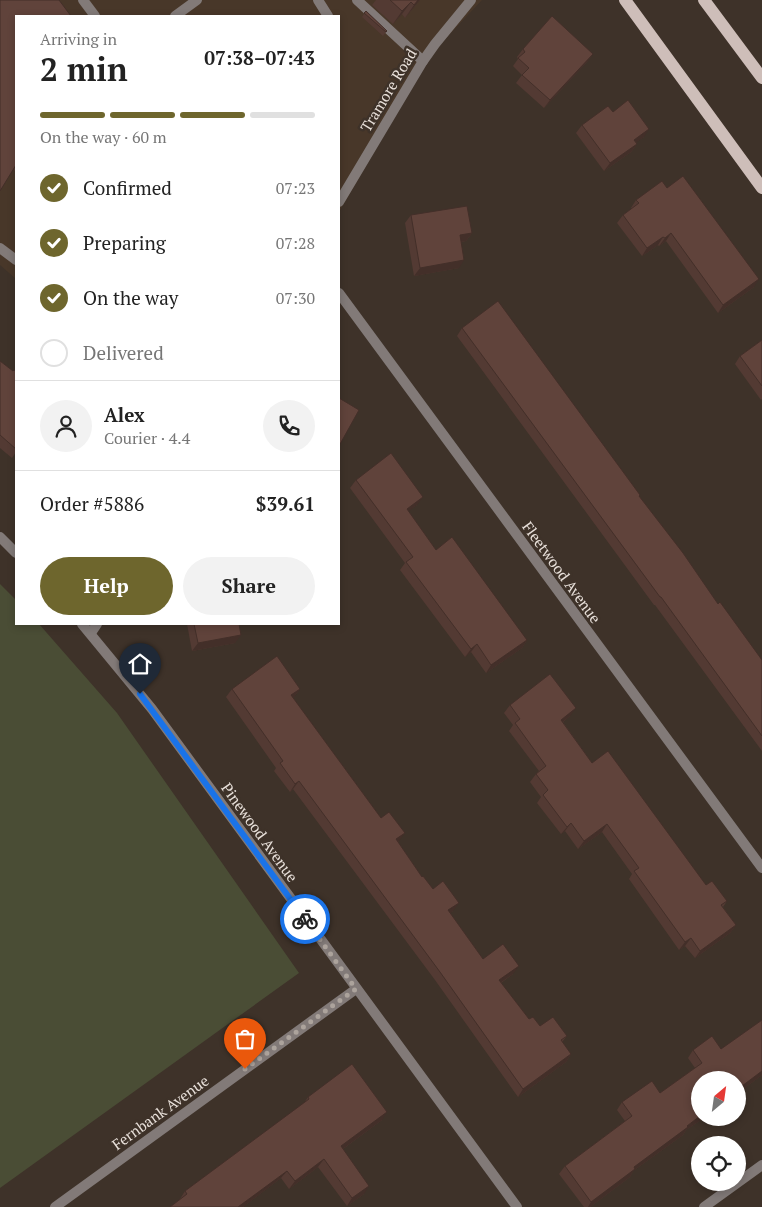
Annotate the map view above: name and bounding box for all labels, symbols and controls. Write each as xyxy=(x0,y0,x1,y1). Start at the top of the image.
text: Arriving in xyxy=(40,28,117,50)
text: 07:38–07:43 xyxy=(204,45,315,70)
street label: Tramore Road xyxy=(355,45,421,135)
text: 2 min xyxy=(40,48,128,90)
text: On the way · 60 m xyxy=(40,126,167,148)
icon: check xyxy=(40,174,68,202)
text: Confirmed xyxy=(83,175,172,200)
text: 07:23 xyxy=(276,177,315,199)
icon: check xyxy=(40,229,68,257)
text: Preparing xyxy=(83,230,166,255)
text: 07:28 xyxy=(276,232,315,254)
icon: check xyxy=(40,284,68,312)
text: On the way xyxy=(83,285,178,310)
text: 07:30 xyxy=(276,287,315,309)
text: Delivered xyxy=(83,340,164,365)
button: person xyxy=(40,400,92,452)
button: phone xyxy=(263,400,315,452)
text: Alex xyxy=(104,402,145,427)
text: Courier · 4.4 xyxy=(104,427,190,449)
text: Order #5886 xyxy=(40,491,144,516)
text: $39.61 xyxy=(256,491,315,516)
street label: Fleetwood Avenue xyxy=(518,517,606,627)
button: Help xyxy=(40,557,173,615)
button: Share xyxy=(183,557,315,615)
pin xyxy=(119,643,161,694)
icon: home xyxy=(126,650,154,678)
street label: Pinewood Avenue xyxy=(217,778,303,886)
courier xyxy=(280,894,330,944)
icon: bike xyxy=(291,905,319,933)
pin xyxy=(224,1018,266,1069)
icon: bag xyxy=(231,1025,259,1053)
street label: Fernbank Avenue xyxy=(108,1070,212,1154)
north arrow xyxy=(691,1071,746,1126)
map controls xyxy=(691,1071,746,1191)
button: locate xyxy=(691,1136,746,1191)

